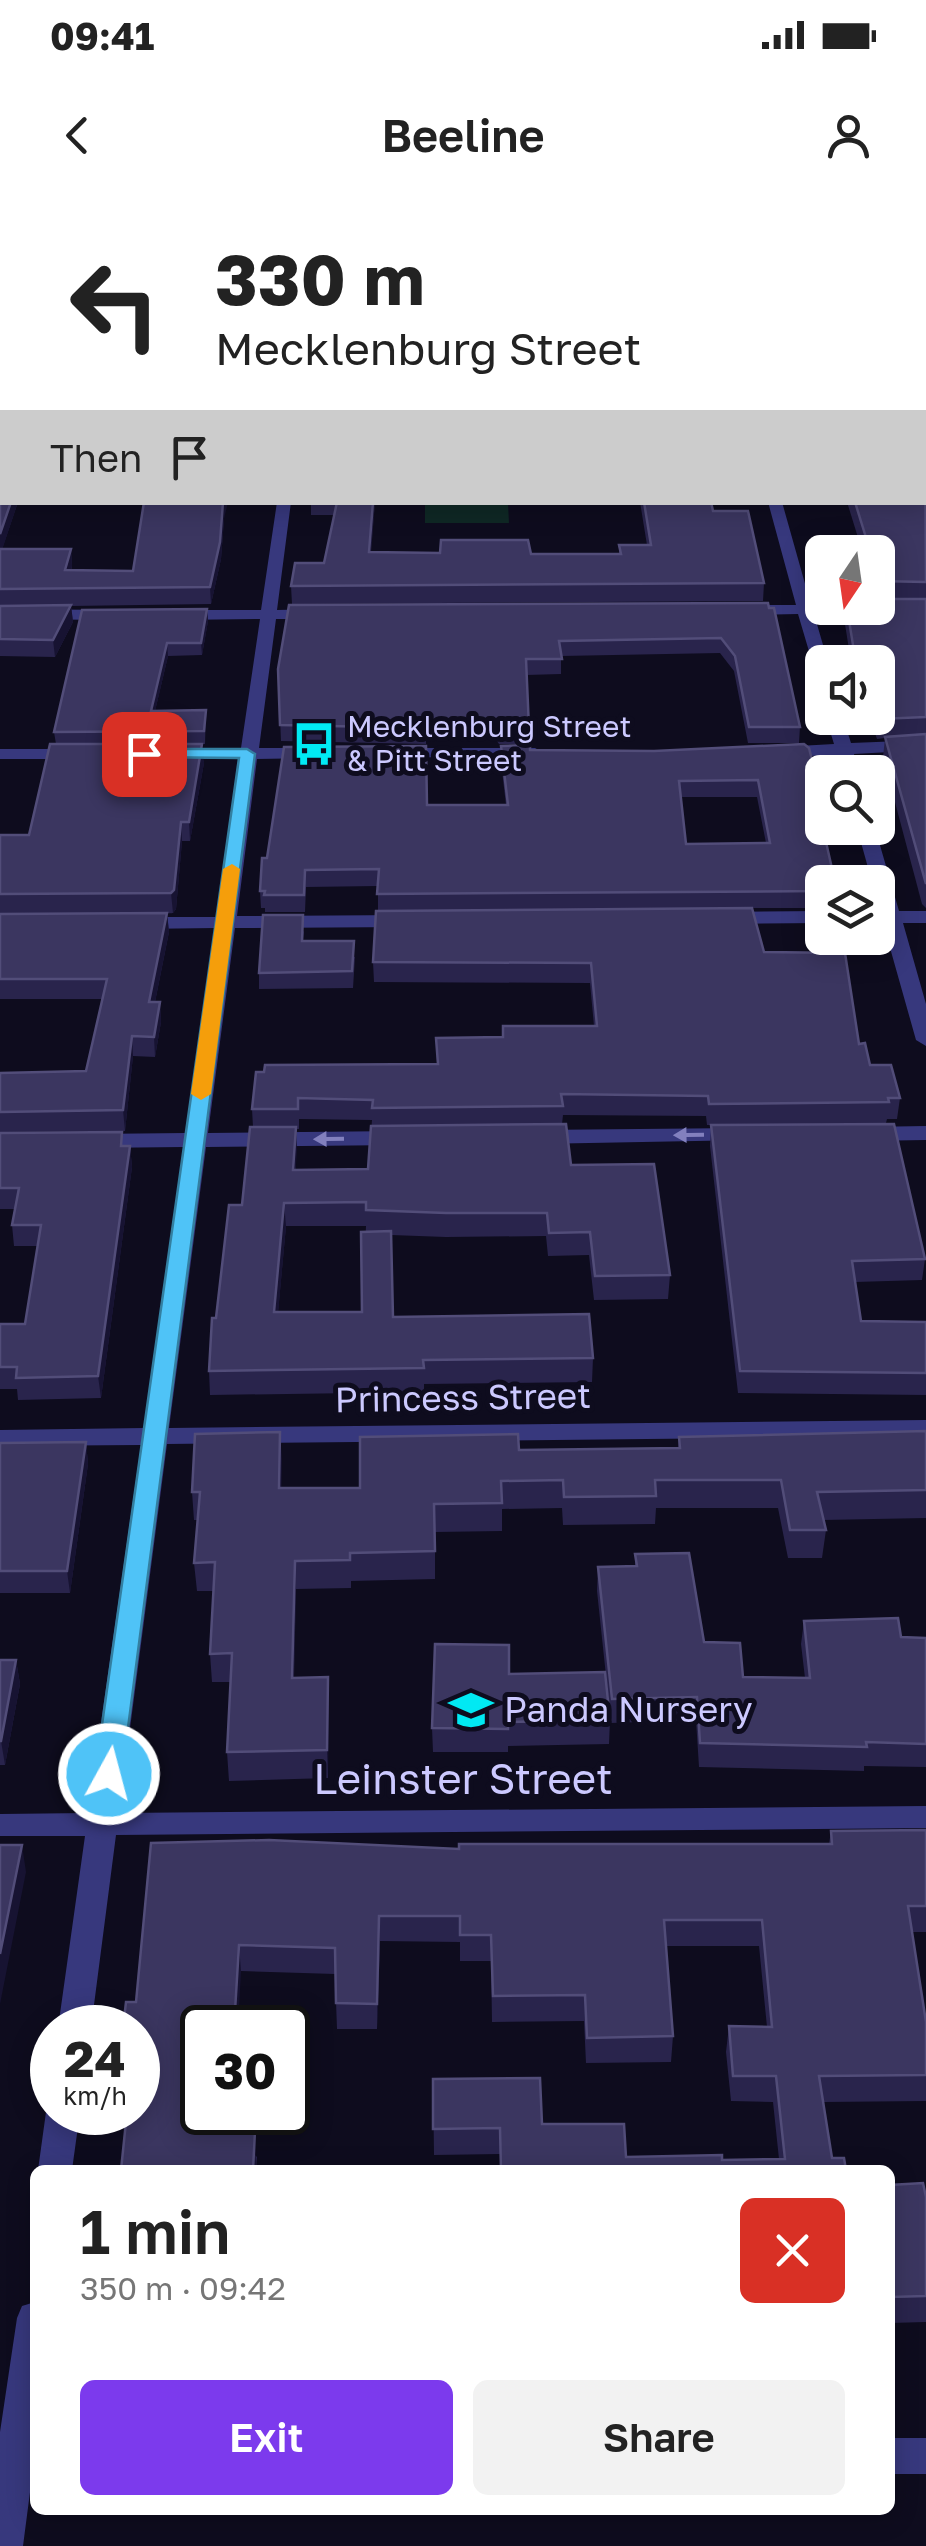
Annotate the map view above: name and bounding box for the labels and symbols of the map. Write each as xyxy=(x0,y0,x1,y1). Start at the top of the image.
north arrow xyxy=(805,535,895,625)
place label: Mecklenburg Street & Pitt Street xyxy=(347,708,631,778)
pin xyxy=(102,712,187,797)
bus stop icon: Mecklenburg Street & Pitt Street xyxy=(290,720,338,768)
one-way arrow xyxy=(672,1128,704,1144)
one-way arrow xyxy=(312,1131,344,1147)
street label: Princess Street xyxy=(334,1374,591,1420)
school or university icon: Panda Nursery xyxy=(447,1686,495,1734)
place label: Panda Nursery xyxy=(504,1688,753,1730)
position arrow xyxy=(57,1722,161,1826)
street label: Leinster Street xyxy=(313,1753,613,1803)
speed limit sign: 30 xyxy=(180,2005,310,2135)

